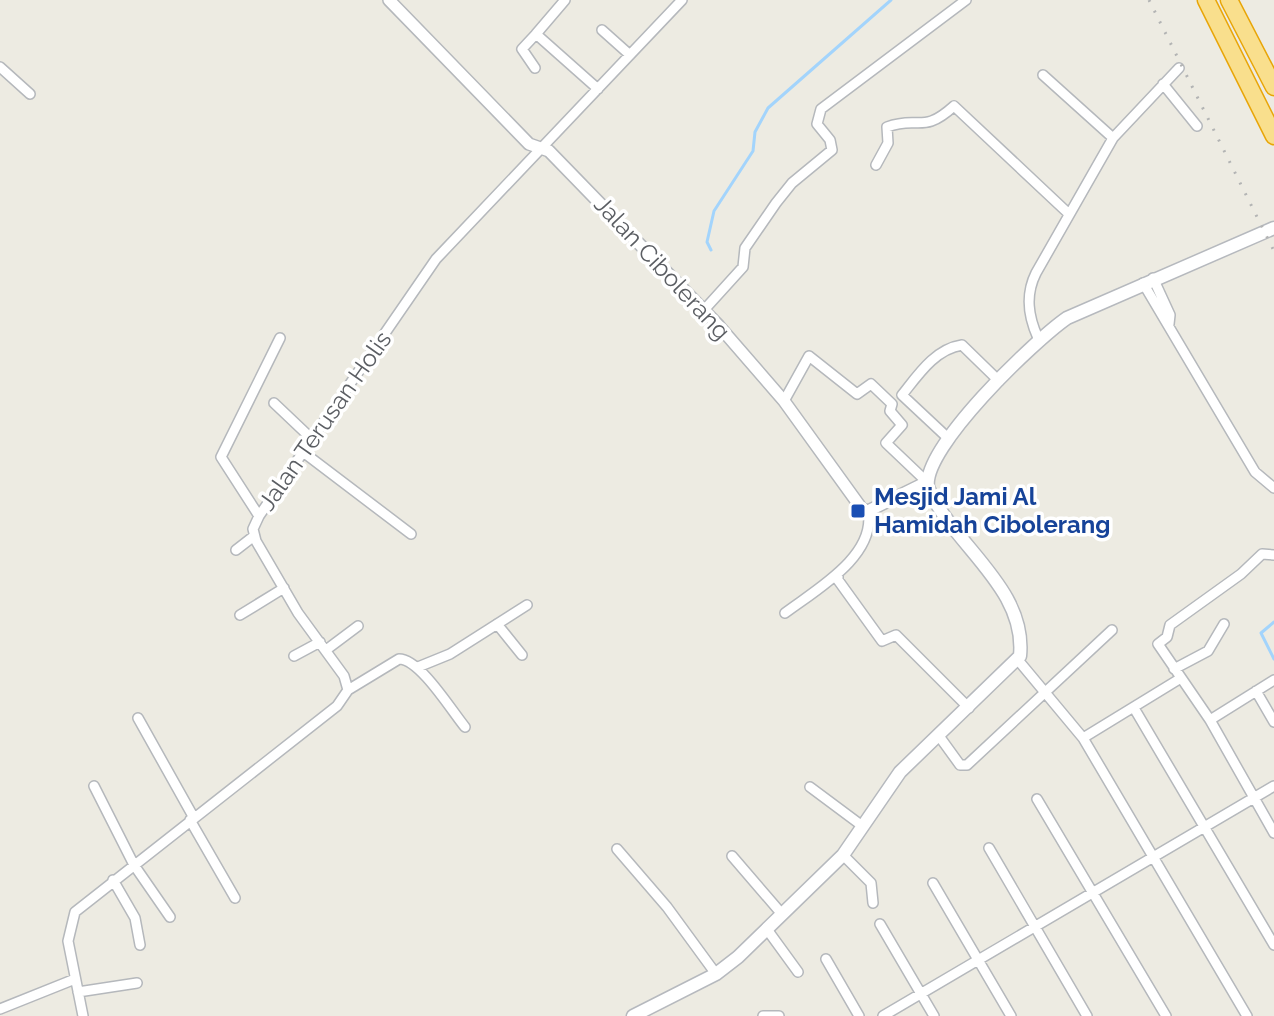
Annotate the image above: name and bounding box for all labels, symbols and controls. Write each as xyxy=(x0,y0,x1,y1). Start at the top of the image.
street label: Jalan Cibolerang xyxy=(588,190,736,346)
street label: Jalan Terusan Holis xyxy=(252,326,397,516)
place label: Mesjid Jami Al Hamidah Cibolerang xyxy=(874,482,1111,539)
marker: Mesjid Jami Al Hamidah Cibolerang xyxy=(849,502,867,520)

